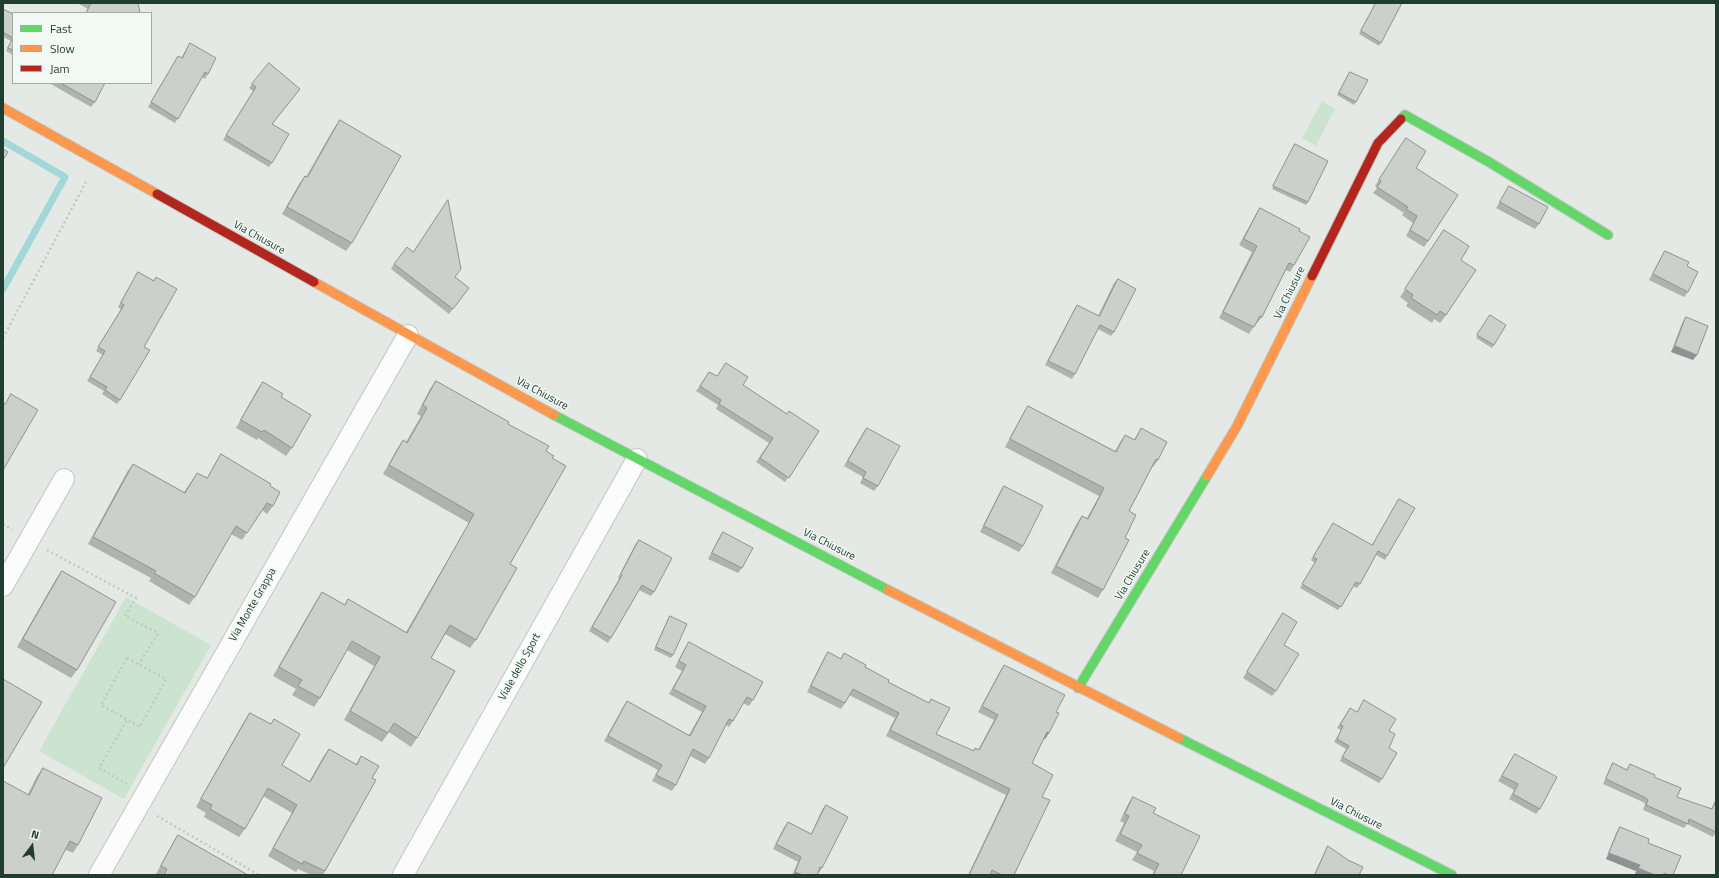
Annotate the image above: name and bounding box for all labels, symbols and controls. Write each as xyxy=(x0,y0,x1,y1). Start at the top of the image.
legend xyxy=(12,12,152,84)
text: Fast xyxy=(50,19,72,38)
text: Slow xyxy=(50,39,75,58)
text: Jam xyxy=(50,59,70,78)
street label: Via Chiusure xyxy=(231,218,287,258)
street label: Via Chiusure xyxy=(1272,264,1308,322)
street label: Via Chiusure xyxy=(514,375,570,413)
street label: Via Chiusure xyxy=(801,526,857,564)
street label: Via Chiusure xyxy=(1113,547,1153,603)
street label: Via Monte Grappa xyxy=(227,566,279,644)
street label: Viale dello Sport xyxy=(496,631,544,703)
street label: Via Chiusure xyxy=(1328,795,1384,833)
north arrow xyxy=(12,826,52,866)
text: N xyxy=(29,826,41,843)

